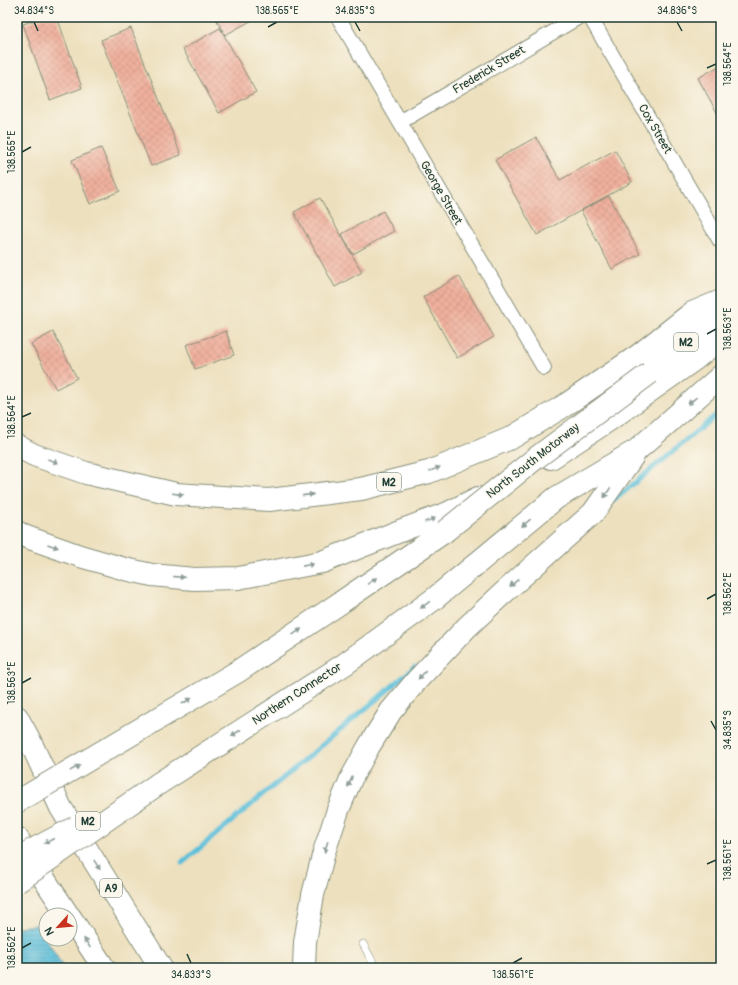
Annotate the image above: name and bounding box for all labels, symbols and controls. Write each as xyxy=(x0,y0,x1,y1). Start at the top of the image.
text: 34.834°S xyxy=(14,5,54,17)
text: 138.565°E xyxy=(256,5,298,17)
text: 34.835°S xyxy=(335,5,375,17)
text: 34.836°S xyxy=(657,5,697,17)
street label: Frederick Street xyxy=(450,42,528,97)
text: 138.564°E xyxy=(722,42,734,86)
street label: Cox Street xyxy=(635,101,675,157)
text: 138.565°E xyxy=(6,131,18,173)
street label: George Street xyxy=(417,158,466,228)
text: 138.563°E xyxy=(722,307,734,351)
road number: M2 xyxy=(674,333,698,351)
text: 138.564°E xyxy=(6,395,18,439)
one-way arrow xyxy=(686,397,697,406)
street label: North South Motorway xyxy=(484,420,582,502)
one-way arrow xyxy=(47,459,59,465)
one-way arrow xyxy=(429,466,441,472)
road number: M2 xyxy=(377,473,401,491)
one-way arrow xyxy=(603,488,611,499)
one-way arrow xyxy=(172,491,184,497)
one-way arrow xyxy=(302,492,314,498)
one-way arrow xyxy=(424,517,436,523)
one-way arrow xyxy=(520,518,531,527)
one-way arrow xyxy=(48,544,60,550)
one-way arrow xyxy=(302,561,314,567)
text: 138.562°E xyxy=(722,572,734,616)
one-way arrow xyxy=(173,574,185,581)
one-way arrow xyxy=(367,577,378,585)
one-way arrow xyxy=(508,579,519,588)
one-way arrow xyxy=(420,601,430,609)
one-way arrow xyxy=(291,628,302,636)
street label: Northern Connector xyxy=(249,659,345,729)
text: 138.563°E xyxy=(6,661,18,705)
one-way arrow xyxy=(417,670,426,680)
one-way arrow xyxy=(181,698,193,705)
text: 34.835°S xyxy=(722,710,734,750)
one-way arrow xyxy=(231,730,242,737)
one-way arrow xyxy=(69,764,81,771)
one-way arrow xyxy=(347,777,353,788)
road number: M2 xyxy=(76,812,100,830)
one-way arrow xyxy=(44,838,55,844)
text: 138.561°E xyxy=(722,839,734,881)
one-way arrow xyxy=(322,842,328,854)
one-way arrow xyxy=(93,860,101,870)
road number: A9 xyxy=(100,879,122,897)
north arrow xyxy=(38,907,78,947)
text: N xyxy=(42,925,57,938)
text: 138.562°E xyxy=(6,926,18,970)
one-way arrow xyxy=(83,937,91,948)
text: 34.833°S xyxy=(171,969,211,981)
text: 138.561°E xyxy=(492,969,534,981)

